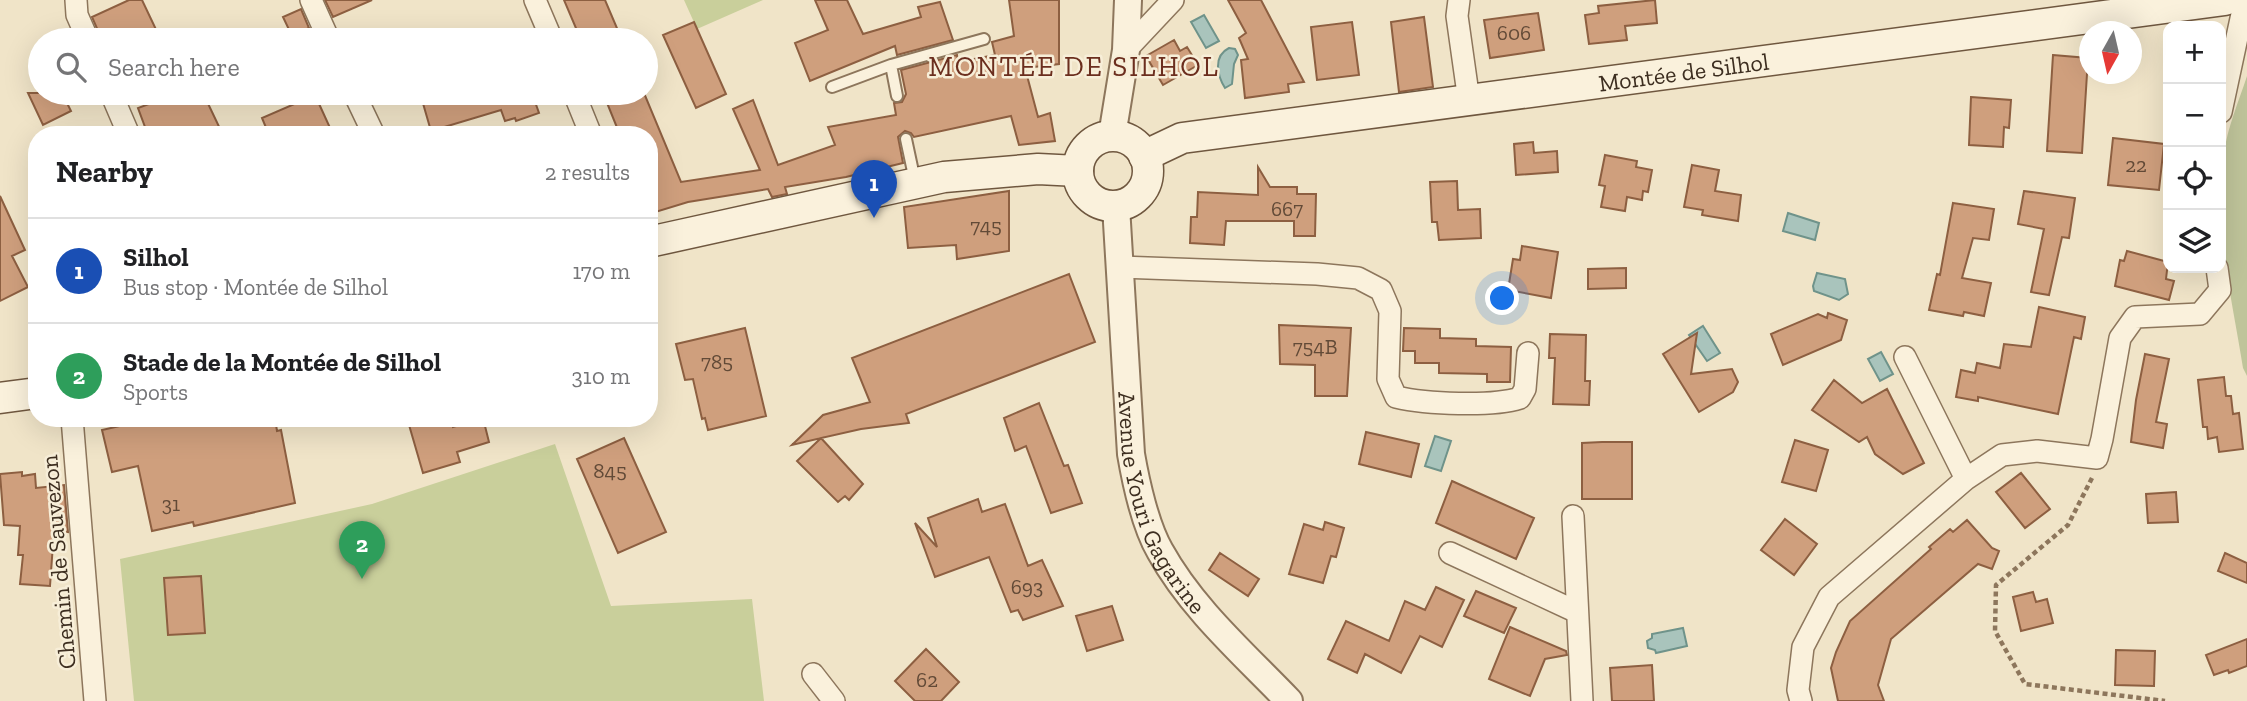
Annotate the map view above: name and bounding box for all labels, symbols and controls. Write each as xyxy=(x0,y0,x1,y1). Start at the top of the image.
house number: 606 xyxy=(1497,20,1531,45)
north arrow xyxy=(2079,21,2142,84)
map controls xyxy=(2163,21,2226,273)
button: + xyxy=(2163,21,2226,84)
search box xyxy=(28,28,658,105)
street label: Montée de Silhol xyxy=(1597,46,1771,97)
icon: search xyxy=(52,48,90,86)
district label: MONTÉE DE SILHOL xyxy=(928,50,1220,83)
text: Search here xyxy=(108,51,240,83)
button: − xyxy=(2163,84,2226,147)
button: locate xyxy=(2163,147,2226,210)
house number: 22 xyxy=(2125,152,2147,177)
text: Nearby xyxy=(56,154,153,190)
text: 2 results xyxy=(545,158,630,186)
pin: 1 xyxy=(851,160,897,218)
house number: 667 xyxy=(1271,196,1303,221)
button: layers xyxy=(2163,210,2226,273)
house number: 745 xyxy=(970,213,1002,238)
text: Silhol xyxy=(123,241,189,273)
text: 1 xyxy=(74,257,84,285)
text: 170 m xyxy=(572,257,630,285)
text: Bus stop · Montée de Silhol xyxy=(123,273,388,301)
your location xyxy=(1485,281,1519,315)
house number: 754B xyxy=(1293,334,1337,359)
text: Stade de la Montée de Silhol xyxy=(123,346,441,378)
house number: 785 xyxy=(701,349,733,374)
text: 2 xyxy=(73,362,85,390)
text: 310 m xyxy=(572,362,630,390)
text: Sports xyxy=(123,378,188,406)
street label: Avenue Youri Gagarine xyxy=(1113,391,1213,619)
street label: Chemin de Sauvezon xyxy=(34,454,82,670)
house number: 845 xyxy=(593,458,627,483)
house number: 31 xyxy=(162,491,180,516)
pin: 2 xyxy=(339,521,385,579)
house number: 693 xyxy=(1011,574,1043,599)
house number: 62 xyxy=(916,667,938,692)

